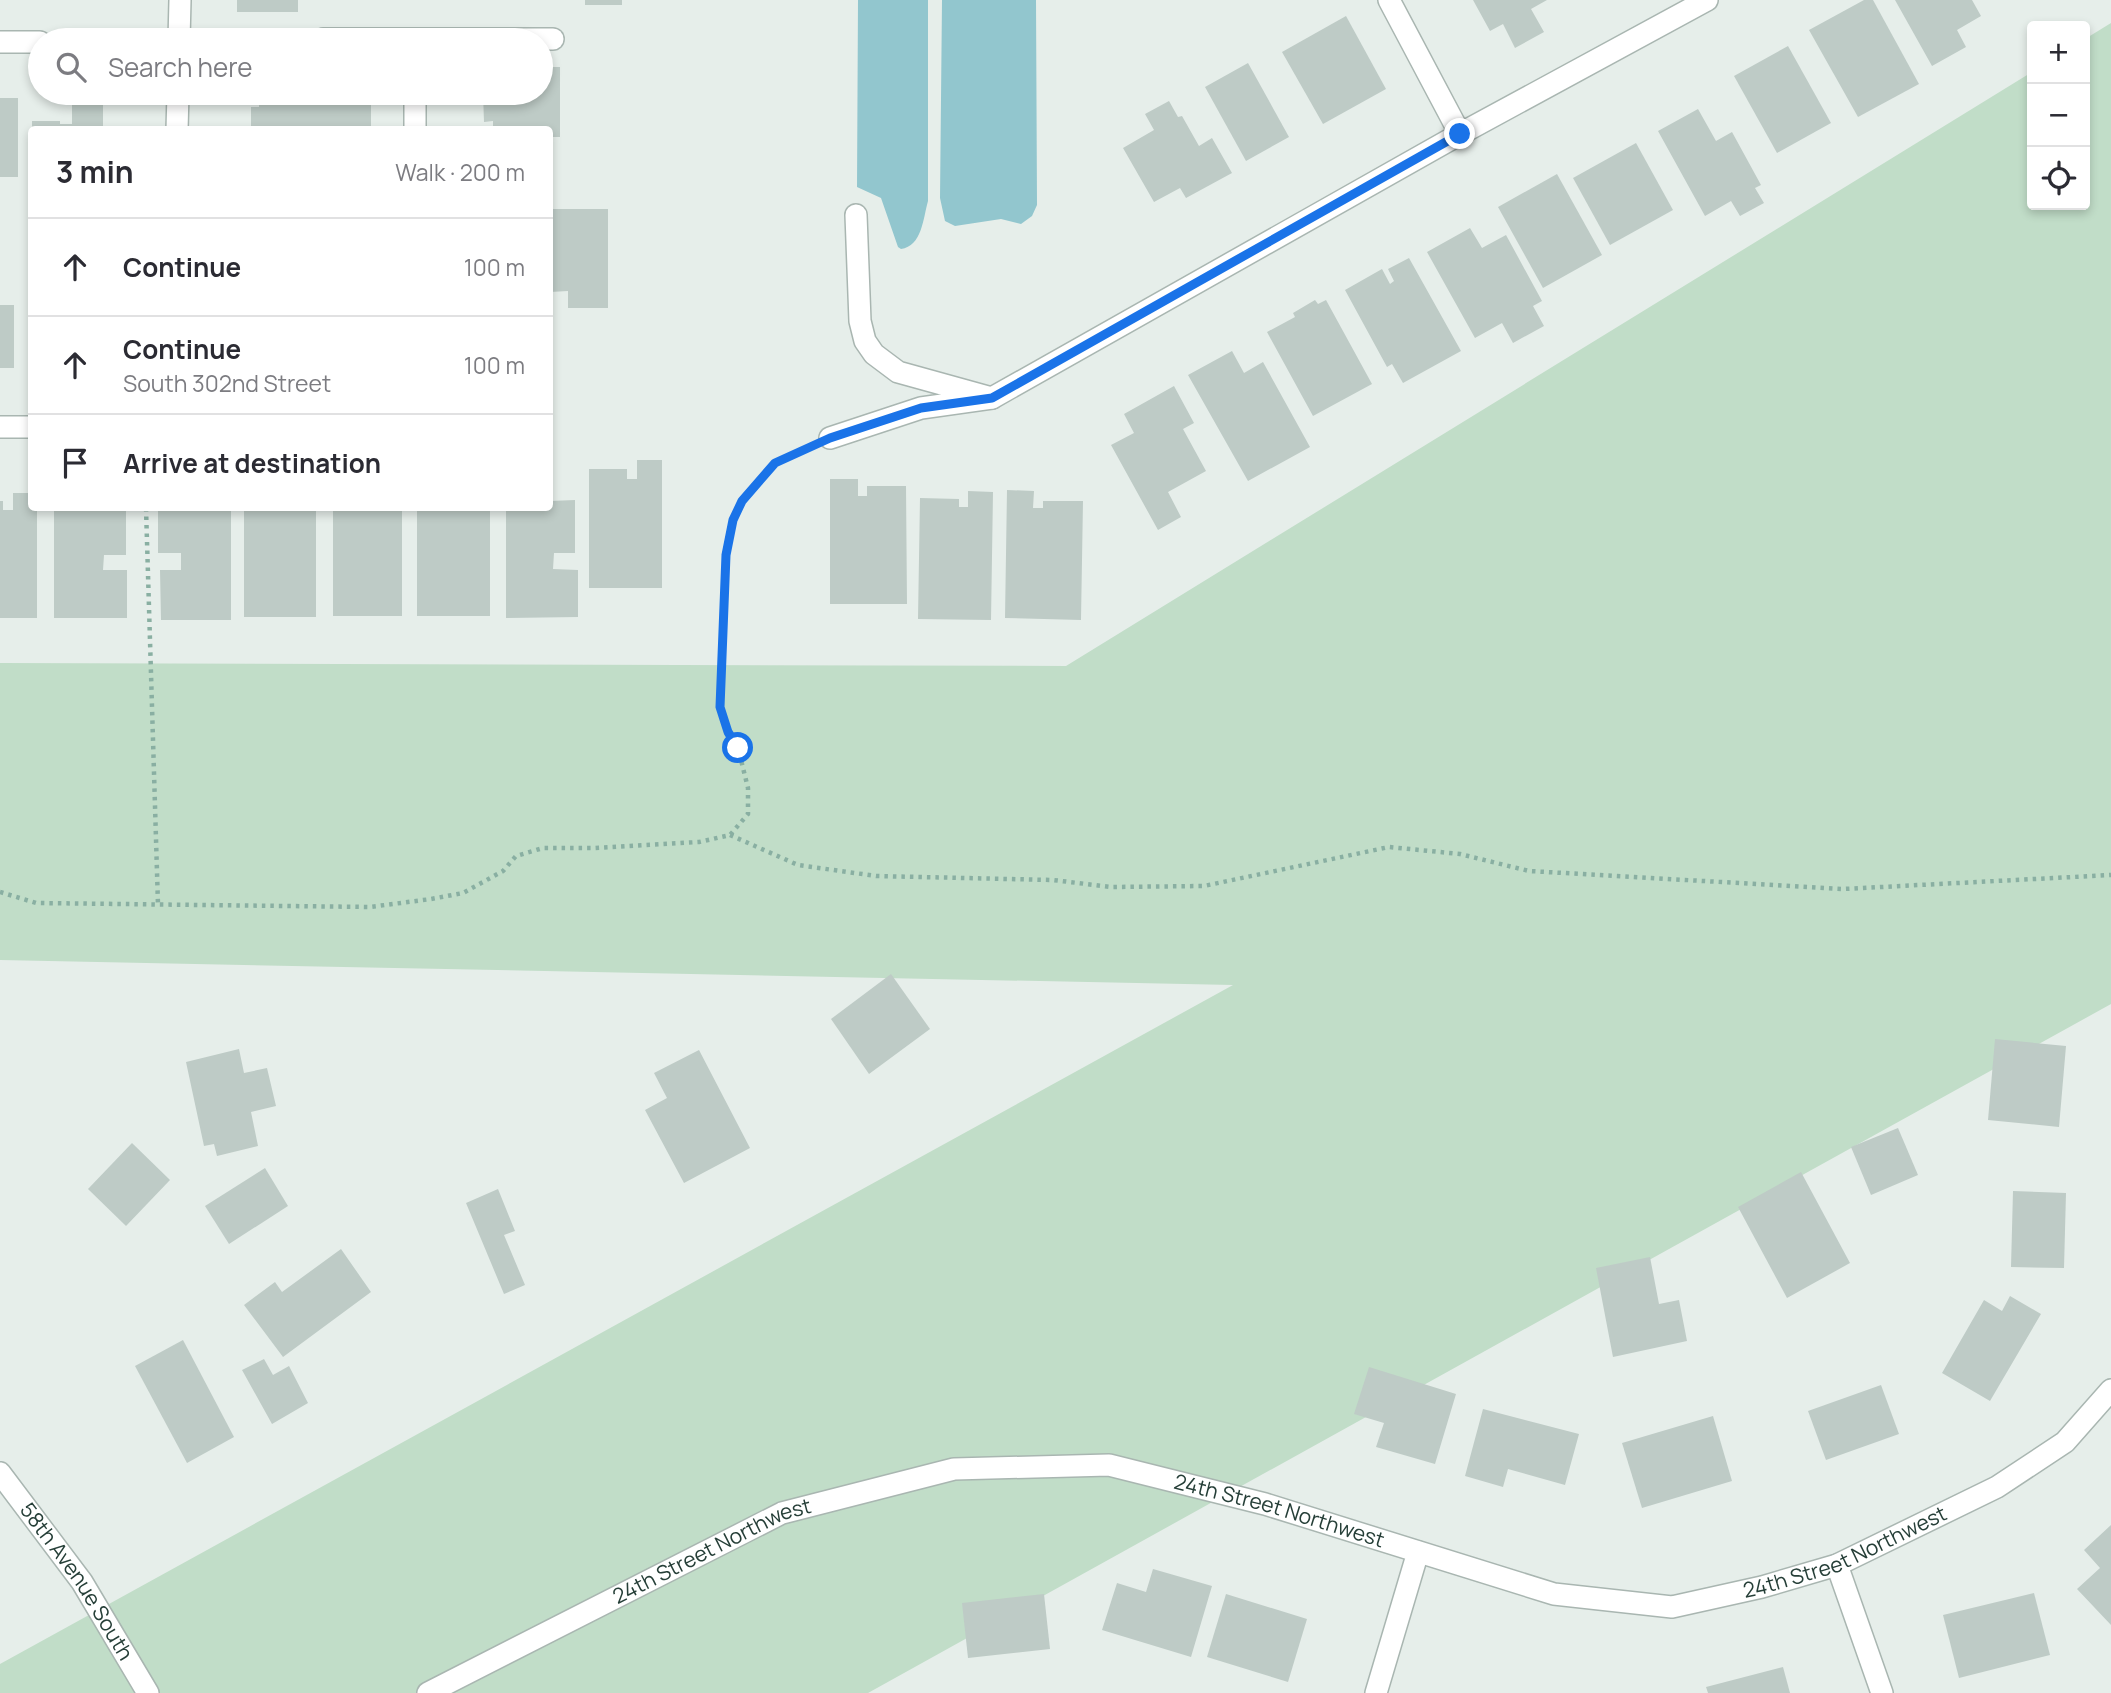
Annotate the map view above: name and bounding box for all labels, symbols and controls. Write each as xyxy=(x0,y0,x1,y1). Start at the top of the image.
map controls xyxy=(2027,21,2090,210)
button: + xyxy=(2027,21,2090,84)
search box xyxy=(28,28,553,105)
icon: search xyxy=(52,48,90,86)
text: Search here xyxy=(108,49,253,85)
button: − xyxy=(2027,84,2090,147)
route end xyxy=(1444,118,1475,149)
button: locate xyxy=(2027,147,2090,210)
text: 3 min xyxy=(56,151,134,192)
text: Walk · 200 m xyxy=(395,156,525,188)
icon: ahead xyxy=(56,248,94,286)
text: Continue xyxy=(123,249,241,285)
text: 100 m xyxy=(464,251,525,283)
text: Continue xyxy=(123,331,241,367)
icon: ahead xyxy=(56,346,94,384)
text: 100 m xyxy=(464,349,525,381)
text: South 302nd Street xyxy=(123,367,331,399)
icon: arrive xyxy=(56,444,94,482)
text: Arrive at destination xyxy=(123,445,381,481)
route start xyxy=(722,732,753,763)
street label: 24th Street Northwest xyxy=(1171,1467,1388,1553)
street label: 24th Street Northwest xyxy=(608,1491,814,1610)
street label: 58th Avenue South xyxy=(14,1497,140,1665)
street label: 24th Street Northwest xyxy=(1740,1499,1951,1604)

